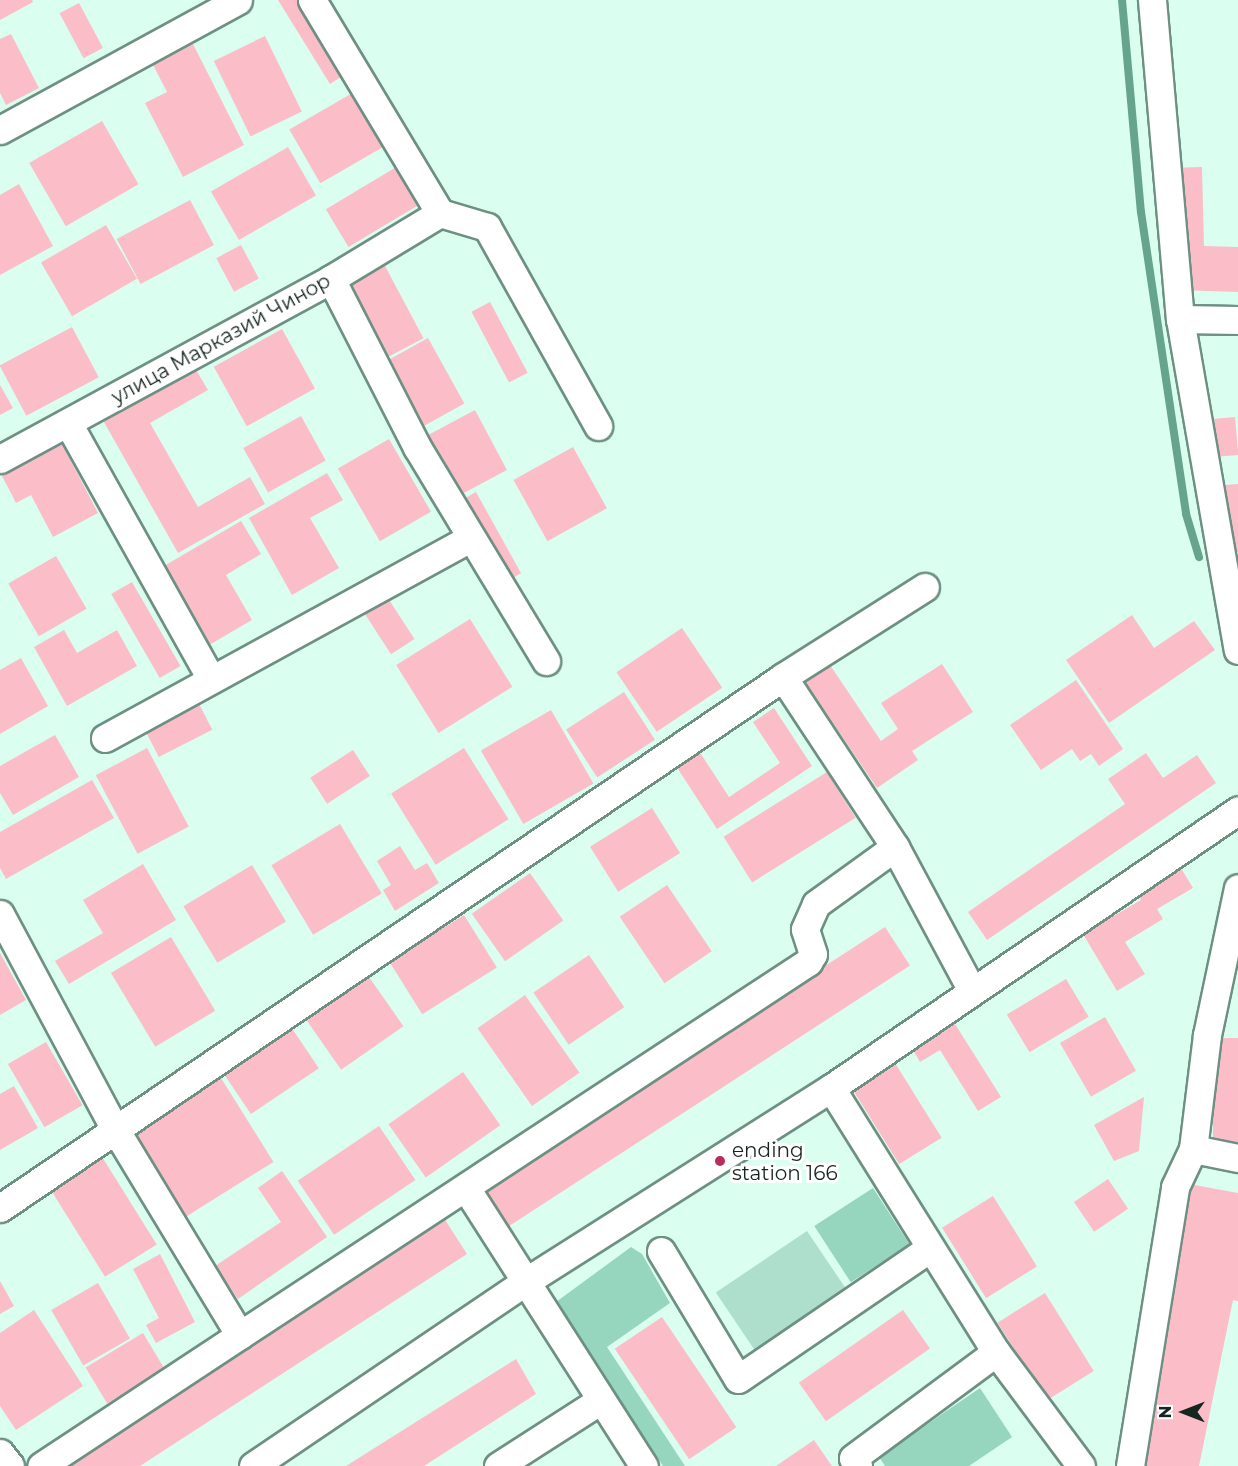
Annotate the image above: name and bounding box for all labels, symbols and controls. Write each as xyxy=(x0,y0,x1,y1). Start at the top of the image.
street label: улица Марказий Чинор xyxy=(107,269,335,409)
place label: ending station 166 xyxy=(732,1138,838,1185)
marker: ending station 166 xyxy=(713,1154,727,1168)
north arrow xyxy=(1154,1382,1214,1442)
text: N xyxy=(1156,1406,1175,1418)

